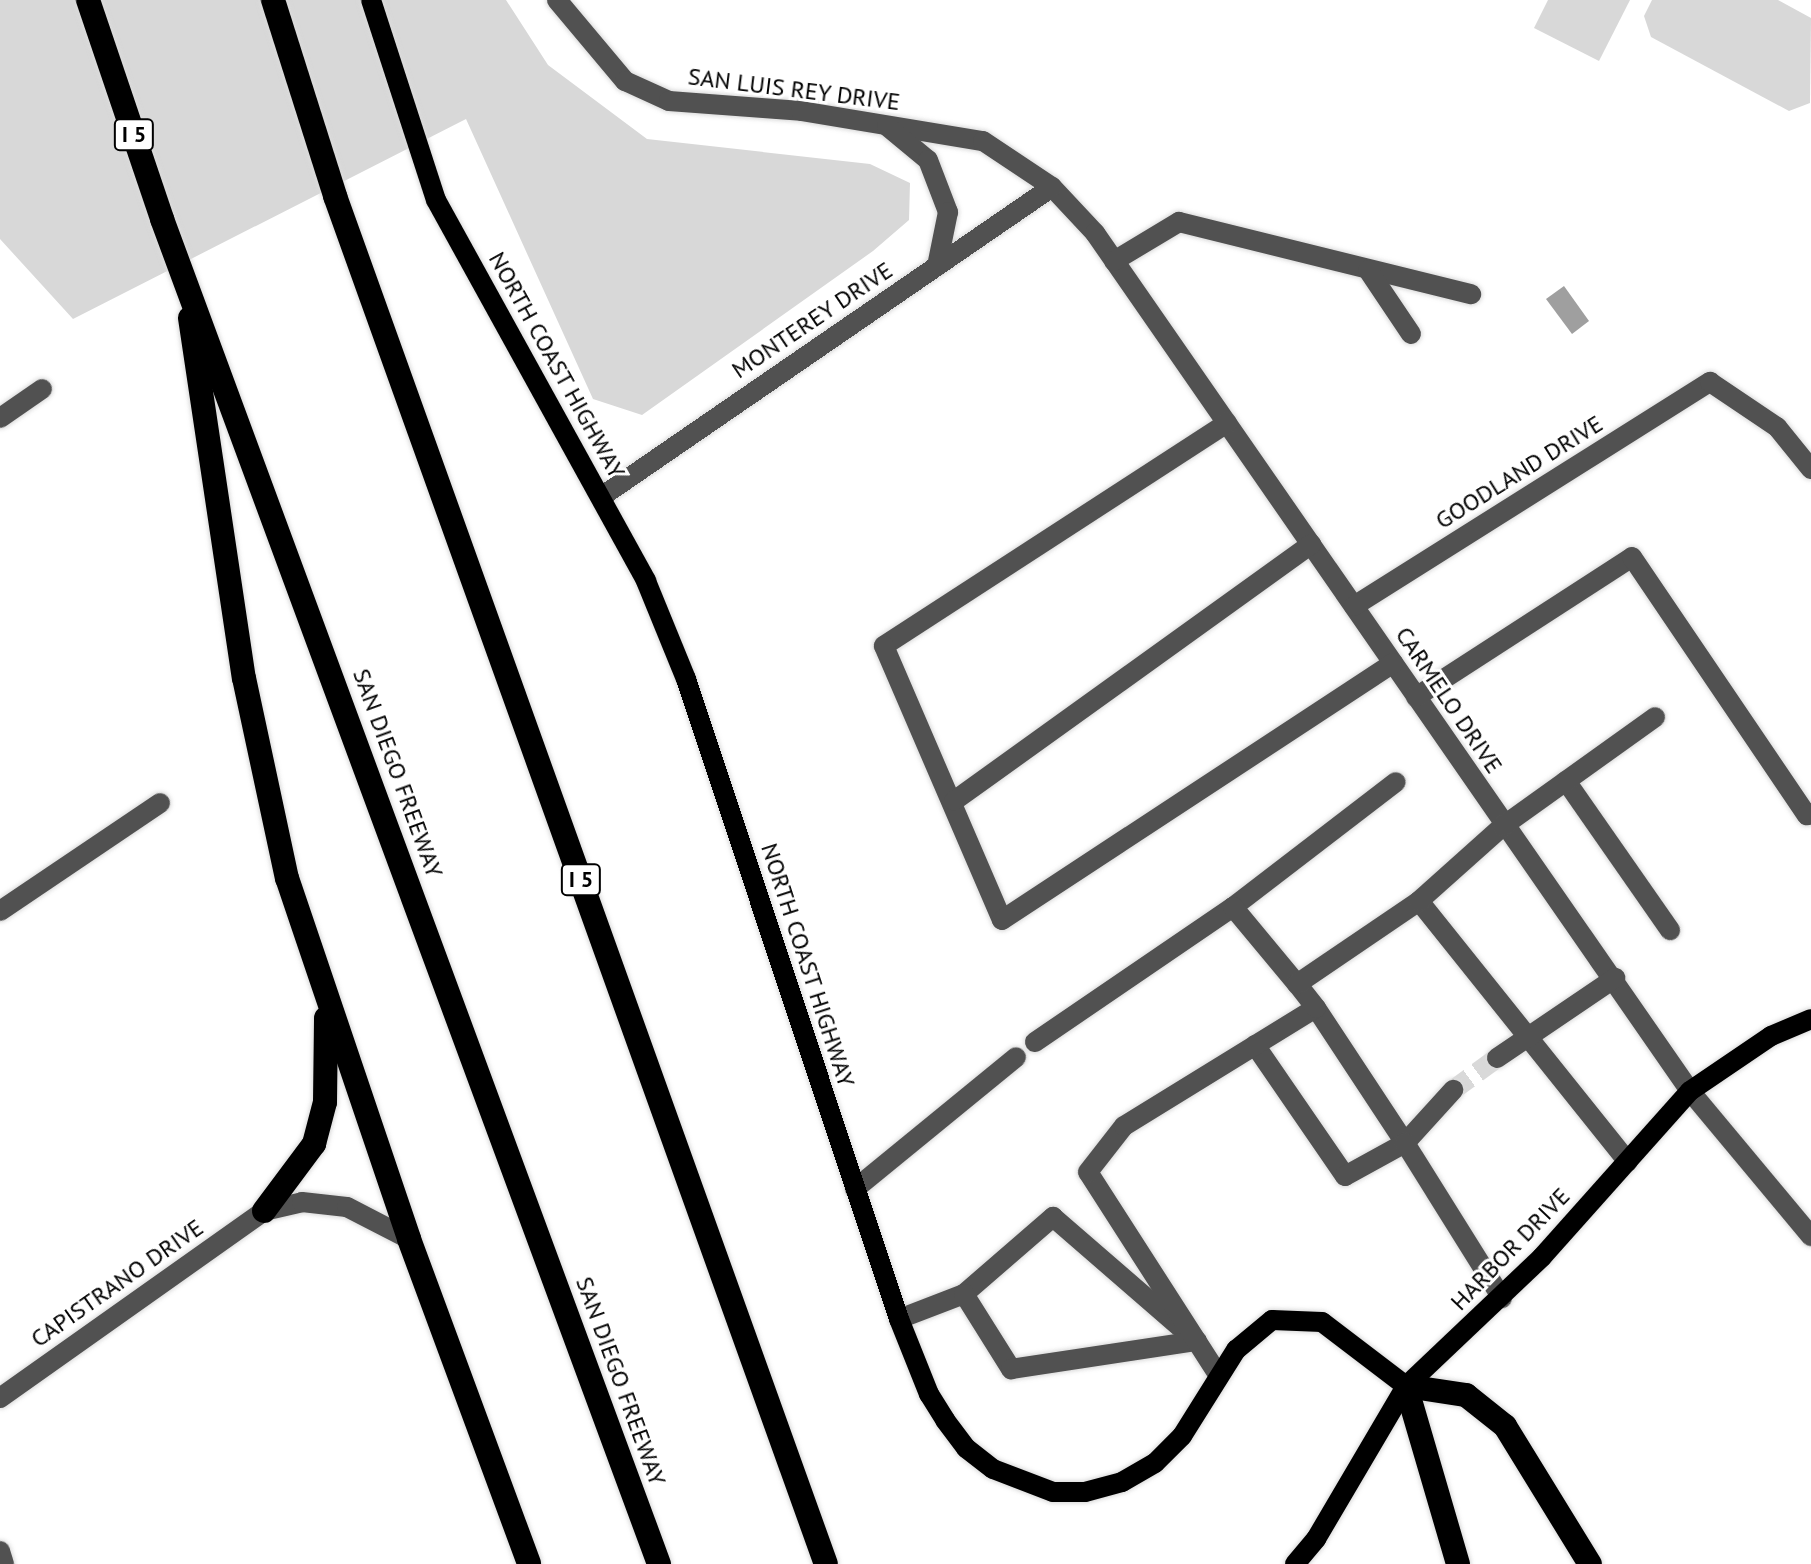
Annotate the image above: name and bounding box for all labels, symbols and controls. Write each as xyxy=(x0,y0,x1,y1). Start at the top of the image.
street label: SAN LUIS REY DRIVE xyxy=(686,62,902,116)
road number: I 5 xyxy=(112,117,156,153)
street label: NORTH COAST HIGHWAY xyxy=(482,246,632,484)
street label: MONTEREY DRIVE xyxy=(726,255,898,385)
street label: GOODLAND DRIVE xyxy=(1430,409,1608,535)
street label: CARMELO DRIVE xyxy=(1389,621,1509,779)
street label: SAN DIEGO FREEWAY xyxy=(347,665,449,881)
street label: NORTH COAST HIGHWAY xyxy=(755,839,861,1091)
road number: I 5 xyxy=(559,862,603,898)
street label: HARBOR DRIVE xyxy=(1444,1182,1576,1316)
street label: CAPISTRANO DRIVE xyxy=(25,1213,209,1353)
street label: SAN DIEGO FREEWAY xyxy=(570,1273,672,1489)

